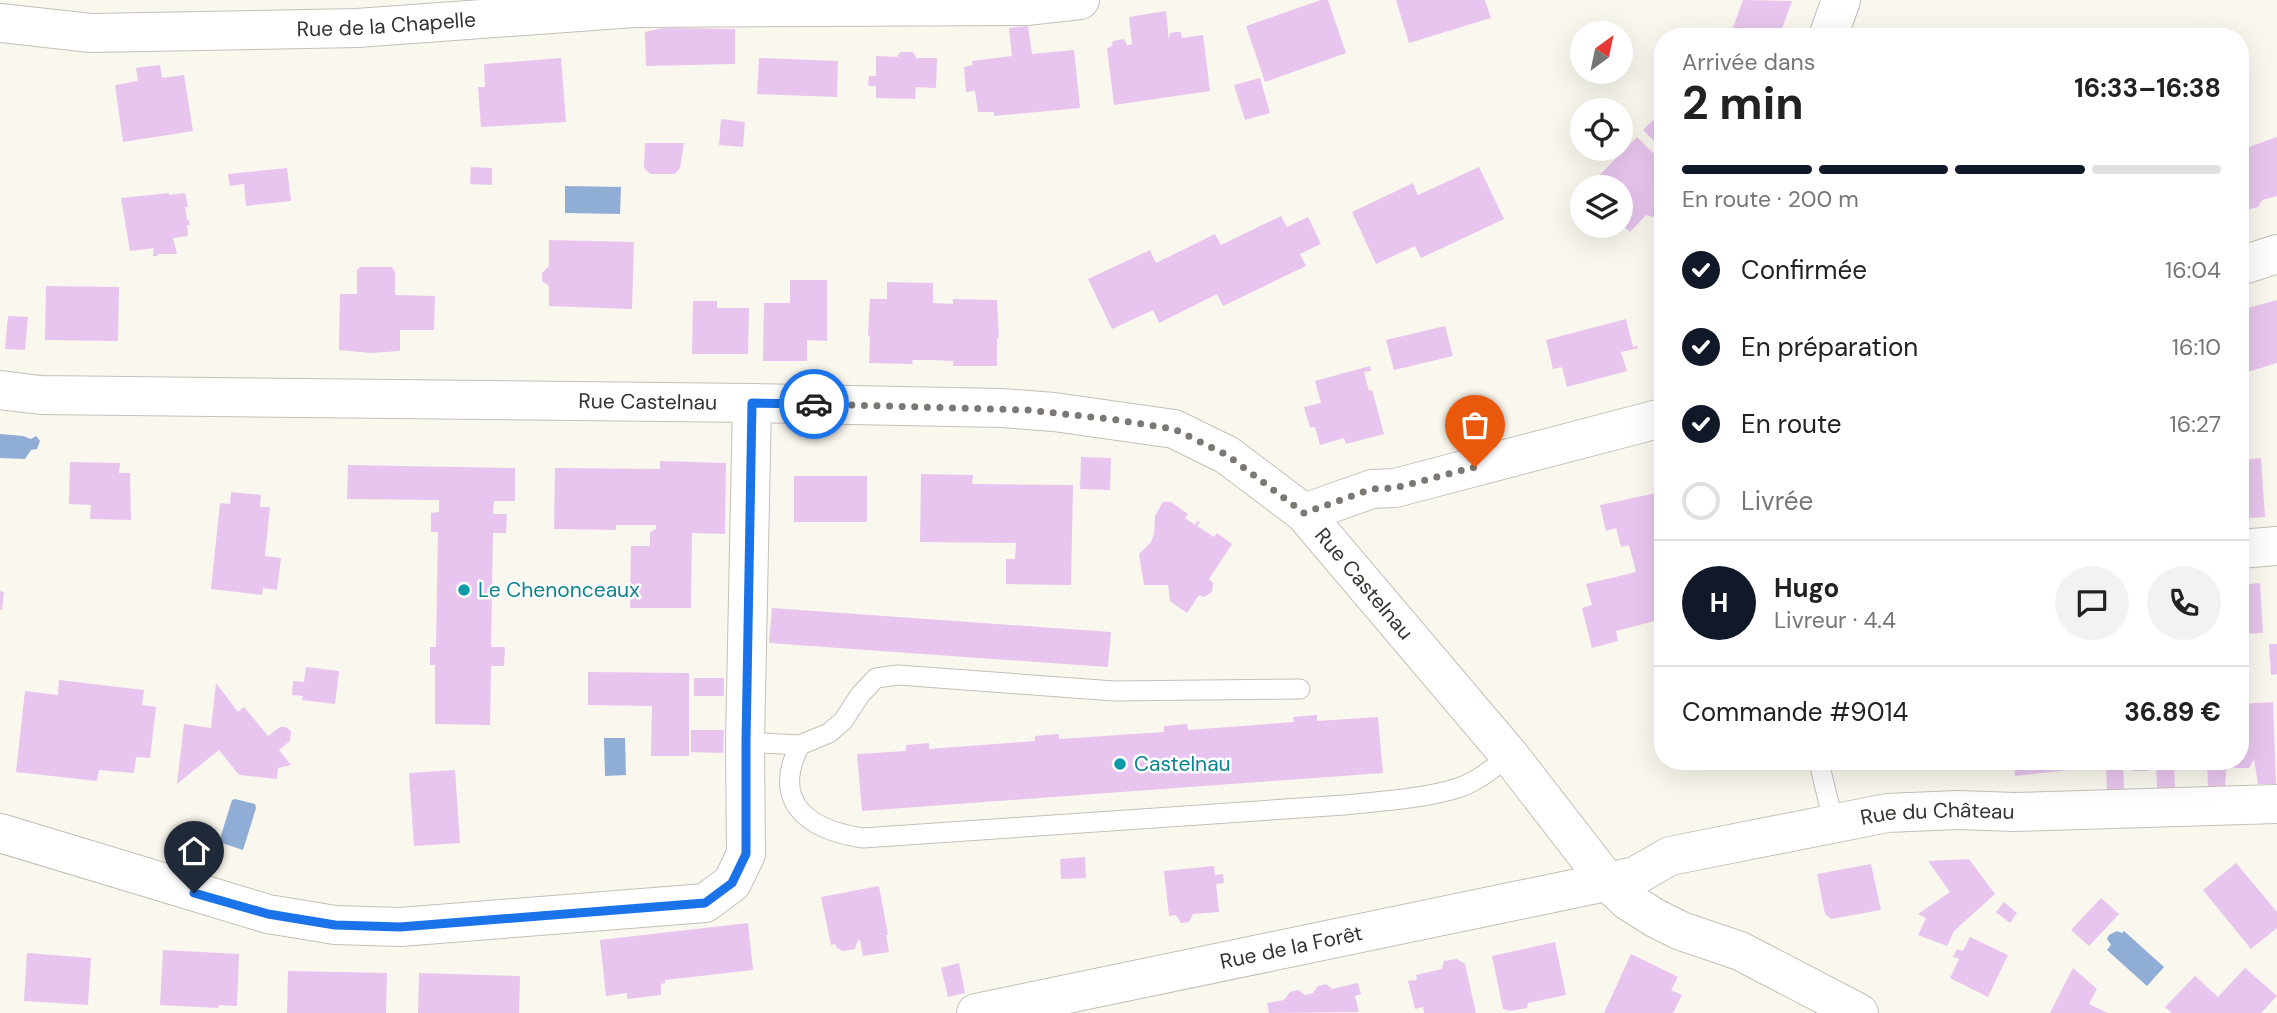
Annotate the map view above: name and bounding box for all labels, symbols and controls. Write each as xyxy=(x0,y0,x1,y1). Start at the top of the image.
street label: Rue de la Chapelle xyxy=(296,5,477,43)
north arrow xyxy=(1570,21,1633,84)
map controls xyxy=(1570,21,1633,238)
text: Arrivée dans xyxy=(1682,47,1815,77)
text: 16:33–16:38 xyxy=(2074,71,2221,105)
text: 2 min xyxy=(1682,73,1804,133)
button: locate xyxy=(1570,98,1633,161)
button: layers xyxy=(1570,175,1633,238)
text: En route · 200 m xyxy=(1682,184,1859,214)
icon: check xyxy=(1682,251,1720,289)
text: Confirmée xyxy=(1741,253,1867,287)
text: 16:04 xyxy=(2165,255,2221,285)
icon: check xyxy=(1682,328,1720,366)
text: En préparation xyxy=(1741,330,1918,364)
text: 16:10 xyxy=(2172,332,2221,362)
courier xyxy=(779,369,849,439)
icon: car xyxy=(795,385,833,423)
street label: Rue Castelnau xyxy=(578,387,717,417)
pin xyxy=(1445,395,1505,467)
icon: check xyxy=(1682,405,1720,443)
icon: bag xyxy=(1456,406,1494,444)
text: En route xyxy=(1741,407,1842,441)
text: 16:27 xyxy=(2170,409,2221,439)
text: Livrée xyxy=(1741,484,1813,518)
street label: Rue Castelnau xyxy=(1308,522,1420,646)
button: chat xyxy=(2055,566,2129,640)
button: phone xyxy=(2147,566,2221,640)
text: Hugo xyxy=(1774,571,1839,605)
place label: Le Chenonceaux xyxy=(478,576,640,604)
marker: Le Chenonceaux xyxy=(456,582,472,598)
text: H xyxy=(1710,586,1728,620)
text: Livreur · 4.4 xyxy=(1774,605,1896,635)
text: Commande #9014 xyxy=(1682,695,1908,729)
text: 36.89 € xyxy=(2124,695,2221,729)
place label: Castelnau xyxy=(1134,750,1231,778)
marker: Castelnau xyxy=(1112,756,1128,772)
street label: Rue du Château xyxy=(1858,796,2015,832)
pin xyxy=(164,821,224,893)
icon: home xyxy=(175,832,213,870)
street label: Rue de la Forêt xyxy=(1217,919,1365,976)

